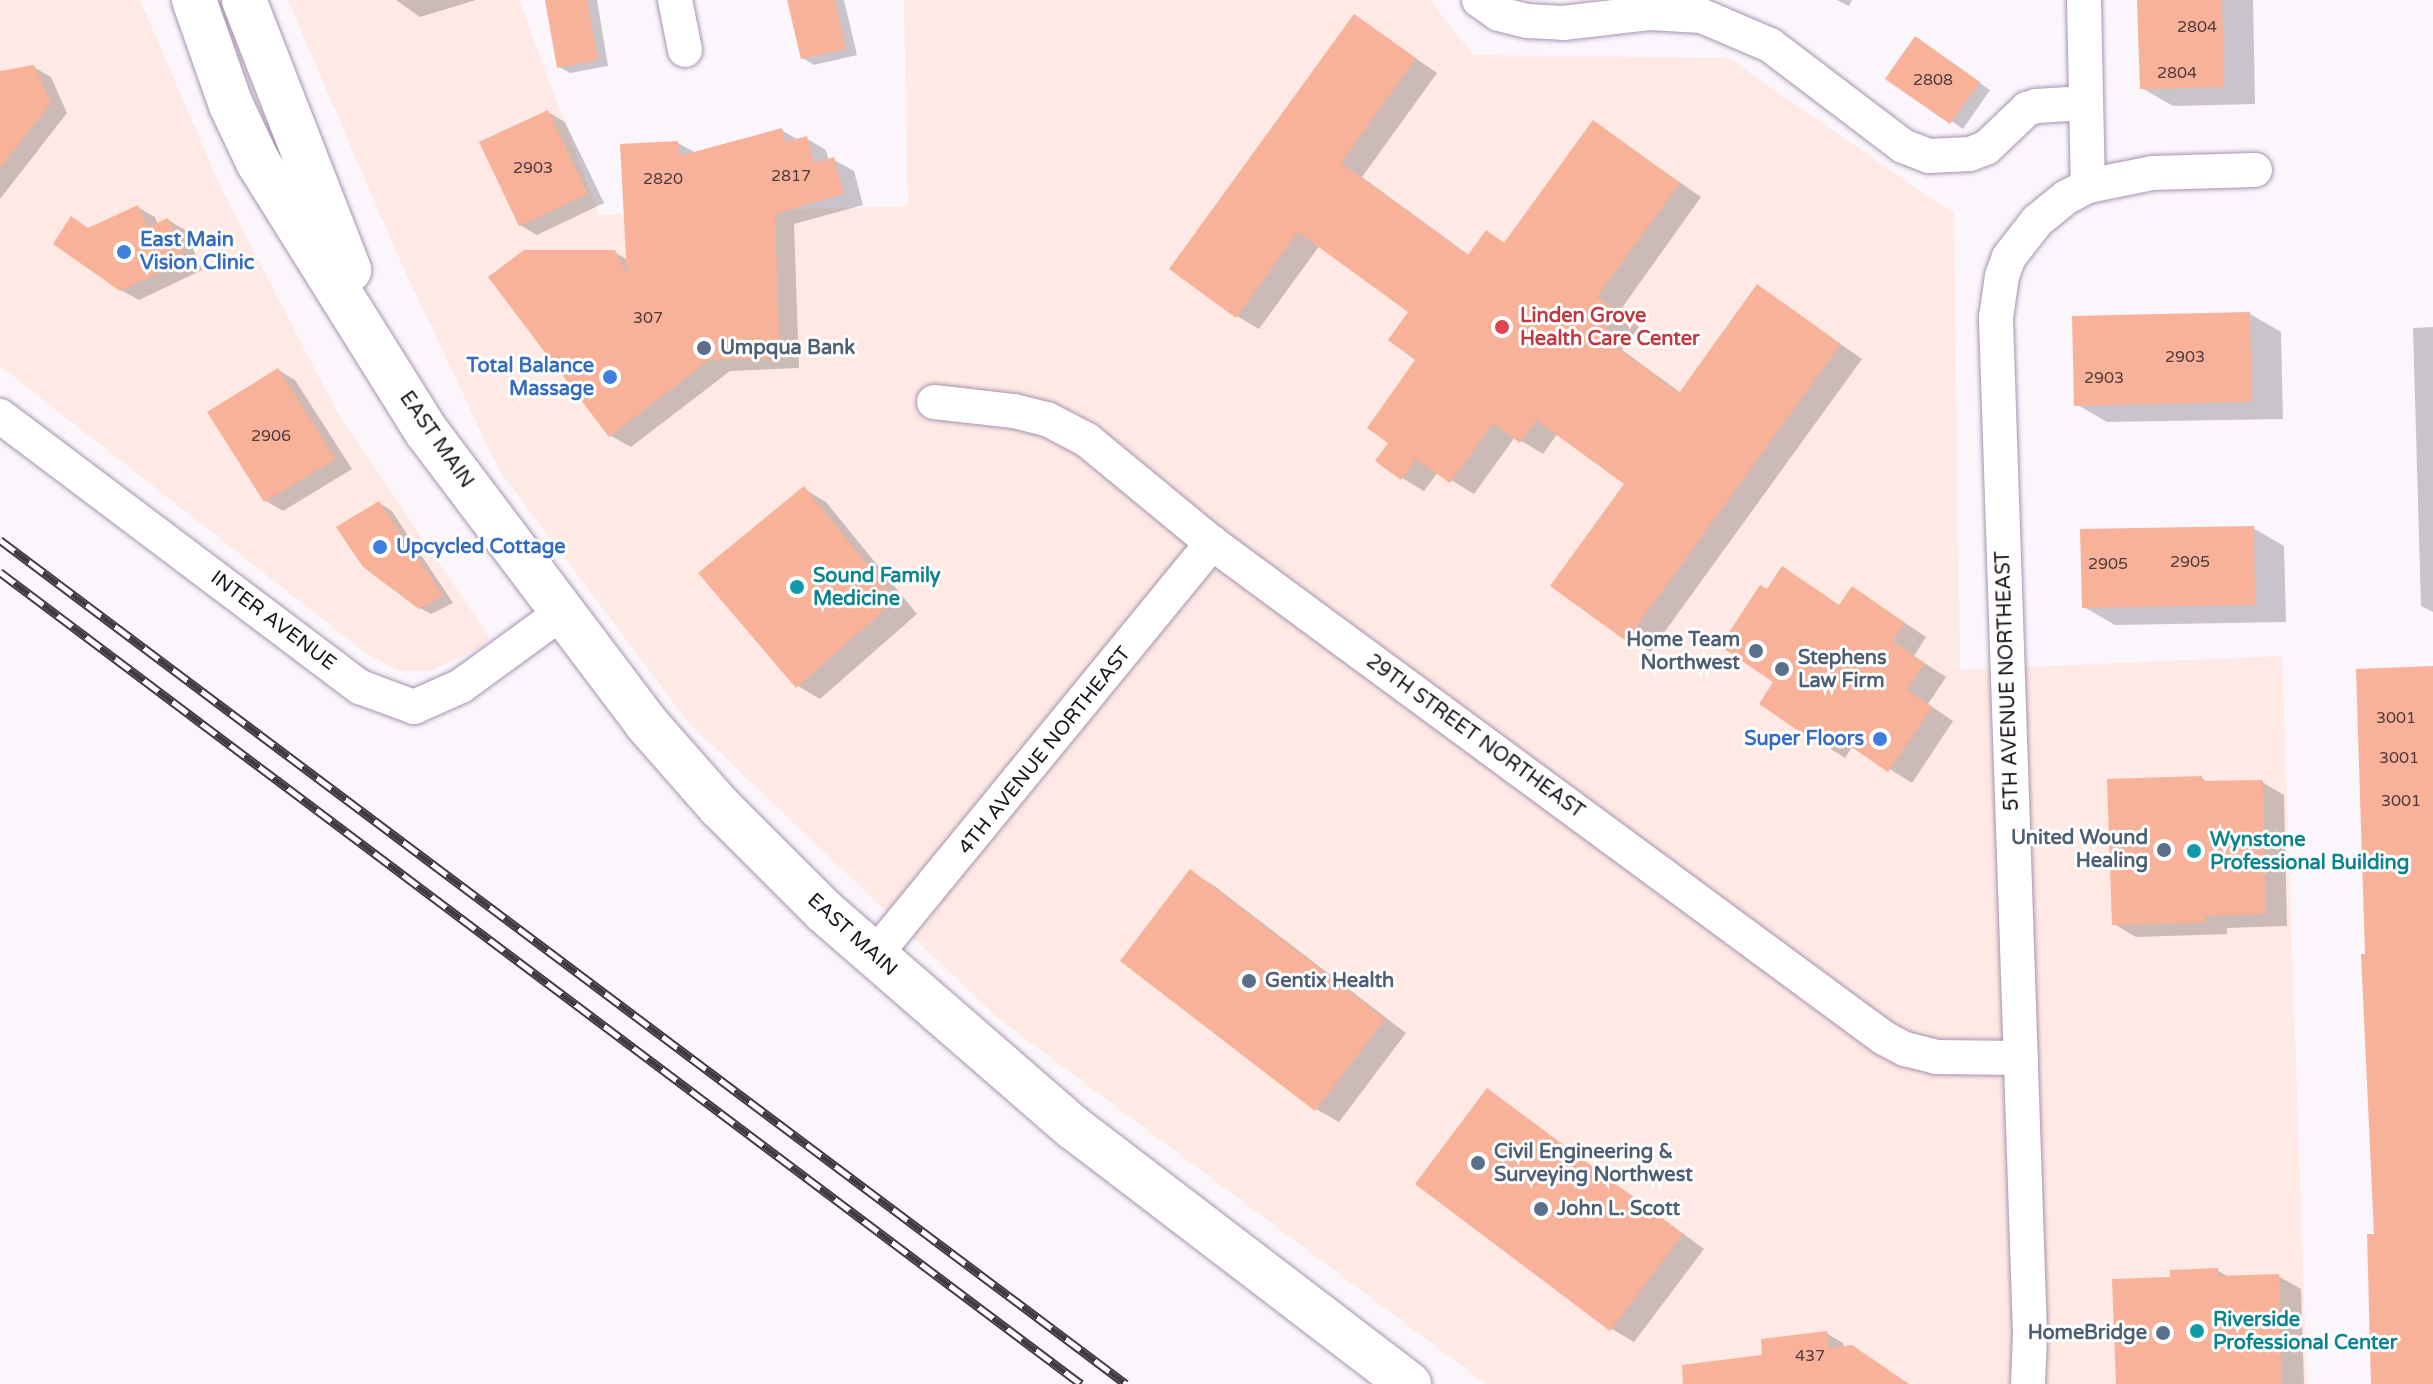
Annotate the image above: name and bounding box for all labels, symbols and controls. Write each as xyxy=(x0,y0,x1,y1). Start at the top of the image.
house number: 2804 xyxy=(2177,17,2217,37)
house number: 2804 xyxy=(2157,63,2197,83)
house number: 2808 xyxy=(1913,70,1953,90)
house number: 2903 xyxy=(513,158,553,178)
house number: 2817 xyxy=(771,166,811,186)
house number: 2820 xyxy=(643,169,683,189)
place label: East Main Vision Clinic xyxy=(140,228,254,275)
marker: East Main Vision Clinic xyxy=(115,243,133,261)
place label: Linden Grove Health Care Center xyxy=(1520,304,1700,351)
house number: 307 xyxy=(633,308,663,328)
marker: Linden Grove Health Care Center xyxy=(1491,316,1513,338)
place label: Umpqua Bank xyxy=(720,336,855,360)
marker: Umpqua Bank xyxy=(695,339,713,357)
house number: 2903 xyxy=(2165,347,2205,367)
place label: Total Balance Massage xyxy=(467,354,594,401)
marker: Total Balance Massage xyxy=(601,368,619,386)
house number: 2903 xyxy=(2084,368,2124,388)
street label: EAST MAIN xyxy=(394,387,478,493)
house number: 2906 xyxy=(251,426,291,446)
place label: Upcycled Cottage xyxy=(396,535,566,559)
marker: Upcycled Cottage xyxy=(371,538,389,556)
street label: 5TH AVENUE NORTHEAST xyxy=(1991,551,2025,811)
house number: 2905 xyxy=(2170,552,2210,572)
house number: 2905 xyxy=(2088,554,2128,574)
place label: Sound Family Medicine xyxy=(813,564,941,611)
street label: INTER AVENUE xyxy=(206,566,340,676)
marker: Sound Family Medicine xyxy=(788,578,806,596)
place label: Home Team Northwest xyxy=(1626,628,1740,675)
street label: 4TH AVENUE NORTHEAST xyxy=(954,642,1136,860)
marker: Home Team Northwest xyxy=(1747,642,1765,660)
place label: Stephens Law Firm xyxy=(1798,646,1887,693)
street label: 29TH STREET NORTHEAST xyxy=(1361,650,1589,824)
marker: Stephens Law Firm xyxy=(1773,660,1791,678)
house number: 3001 xyxy=(2376,708,2416,728)
place label: Super Floors xyxy=(1744,727,1864,751)
marker: Super Floors xyxy=(1871,730,1889,748)
house number: 3001 xyxy=(2379,748,2419,768)
house number: 3001 xyxy=(2381,791,2421,811)
place label: United Wound Healing xyxy=(2011,826,2148,873)
place label: Wynstone Professional Building xyxy=(2210,828,2409,875)
marker: United Wound Healing xyxy=(2155,841,2173,859)
marker: Wynstone Professional Building xyxy=(2185,842,2203,860)
street label: EAST MAIN xyxy=(802,888,902,982)
place label: Gentix Health xyxy=(1265,969,1394,993)
marker: Gentix Health xyxy=(1240,972,1258,990)
place label: Civil Engineering & Surveying Northwest xyxy=(1494,1140,1693,1187)
marker: Civil Engineering & Surveying Northwest xyxy=(1469,1154,1487,1172)
place label: John L. Scott xyxy=(1557,1197,1680,1221)
marker: John L. Scott xyxy=(1532,1200,1550,1218)
place label: Riverside Professional Center xyxy=(2213,1308,2397,1355)
place label: HomeBridge xyxy=(2028,1321,2147,1345)
marker: Riverside Professional Center xyxy=(2188,1322,2206,1340)
marker: HomeBridge xyxy=(2154,1324,2172,1342)
house number: 437 xyxy=(1795,1346,1825,1366)

